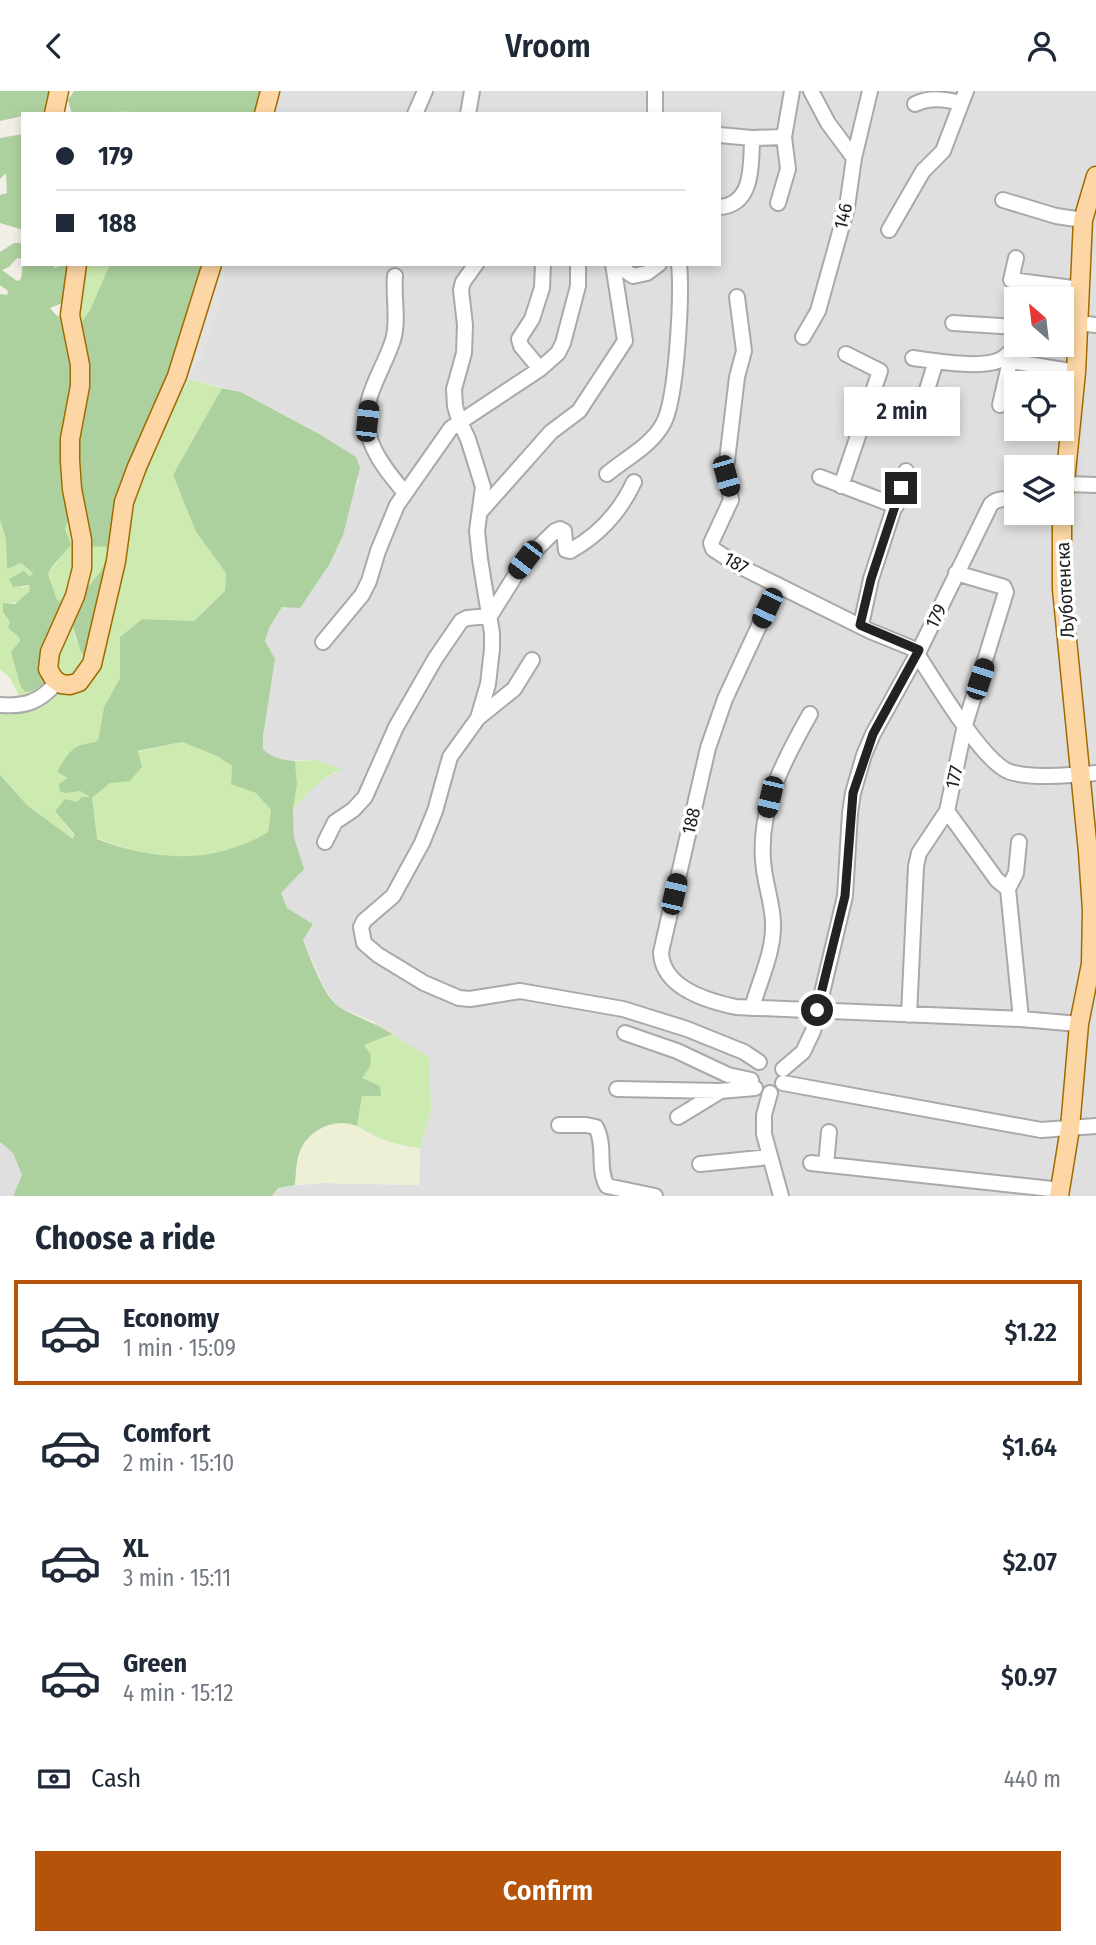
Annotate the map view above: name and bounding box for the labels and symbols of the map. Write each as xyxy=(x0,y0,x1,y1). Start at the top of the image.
street label: 146 xyxy=(829,201,857,231)
north arrow xyxy=(1004,287,1074,357)
callout: 2 min xyxy=(843,387,959,435)
car xyxy=(355,399,380,443)
car xyxy=(711,453,742,499)
route end xyxy=(885,472,917,504)
car xyxy=(504,537,547,583)
street label: Љуботенска xyxy=(1051,541,1079,639)
street label: 187 xyxy=(720,547,753,579)
car xyxy=(749,585,786,631)
street label: 179 xyxy=(920,600,952,632)
car xyxy=(964,656,997,702)
street label: 177 xyxy=(940,763,968,791)
car xyxy=(756,774,785,820)
street label: 188 xyxy=(677,806,705,836)
car xyxy=(660,871,689,917)
route start xyxy=(801,994,833,1026)

